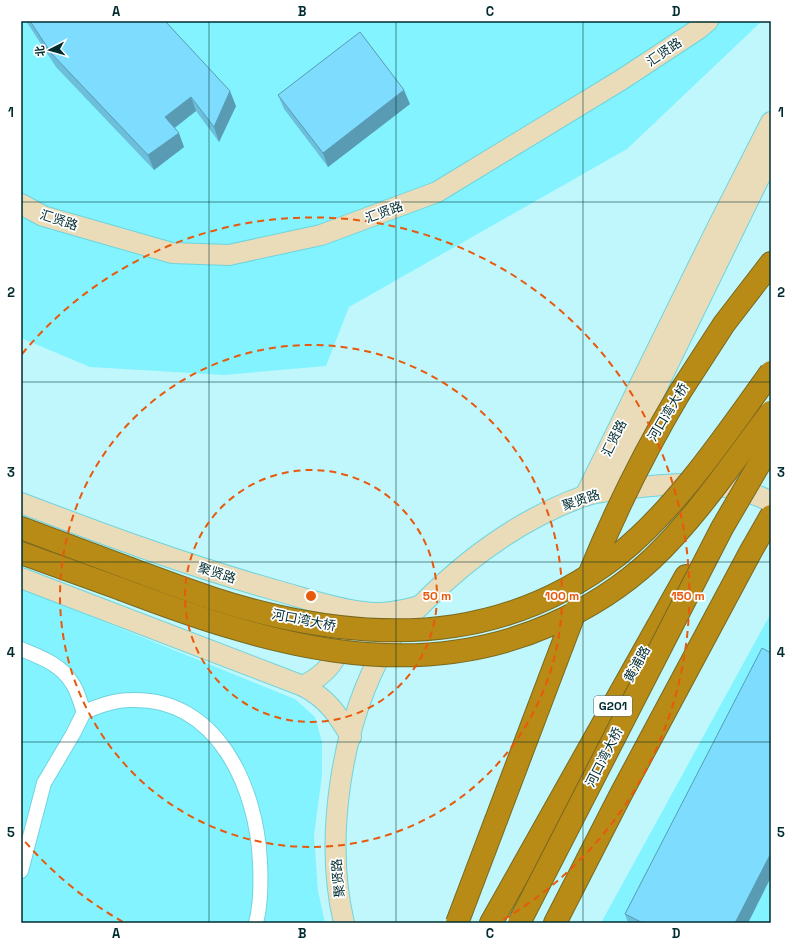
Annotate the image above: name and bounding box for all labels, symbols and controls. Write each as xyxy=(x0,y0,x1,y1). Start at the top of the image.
text: A xyxy=(112,3,121,20)
text: B xyxy=(298,3,307,20)
text: C xyxy=(486,3,494,20)
text: D xyxy=(672,3,681,20)
north arrow xyxy=(30,30,70,70)
street label: 汇贤路 xyxy=(643,34,685,70)
text: 北 xyxy=(33,45,48,57)
text: 1 xyxy=(8,104,14,121)
text: 1 xyxy=(778,104,784,121)
street label: 汇贤路 xyxy=(363,197,405,227)
street label: 汇贤路 xyxy=(38,206,80,234)
text: 2 xyxy=(7,284,15,301)
text: 2 xyxy=(777,284,785,301)
street label: 河口湾大桥 xyxy=(644,380,692,444)
street label: 汇贤路 xyxy=(598,417,630,459)
text: 3 xyxy=(7,464,15,481)
text: 3 xyxy=(777,464,785,481)
street label: 聚贤路 xyxy=(560,486,602,514)
street label: 聚贤路 xyxy=(196,559,238,587)
text: 50 m xyxy=(423,588,451,604)
text: 100 m xyxy=(545,588,579,604)
text: 150 m xyxy=(671,588,705,604)
centre of rings xyxy=(304,589,318,603)
street label: 河口湾大桥 xyxy=(270,605,338,635)
street label: 黄浦路 xyxy=(620,643,654,685)
text: 4 xyxy=(7,644,15,661)
text: 4 xyxy=(777,644,785,661)
road number: G201 xyxy=(594,696,632,716)
street label: 河口湾大桥 xyxy=(582,724,626,790)
text: 5 xyxy=(7,824,15,841)
text: 5 xyxy=(777,824,785,841)
street label: 聚贤路 xyxy=(328,858,348,898)
text: A xyxy=(112,925,121,942)
text: B xyxy=(298,925,307,942)
text: C xyxy=(486,925,494,942)
text: D xyxy=(672,925,681,942)

